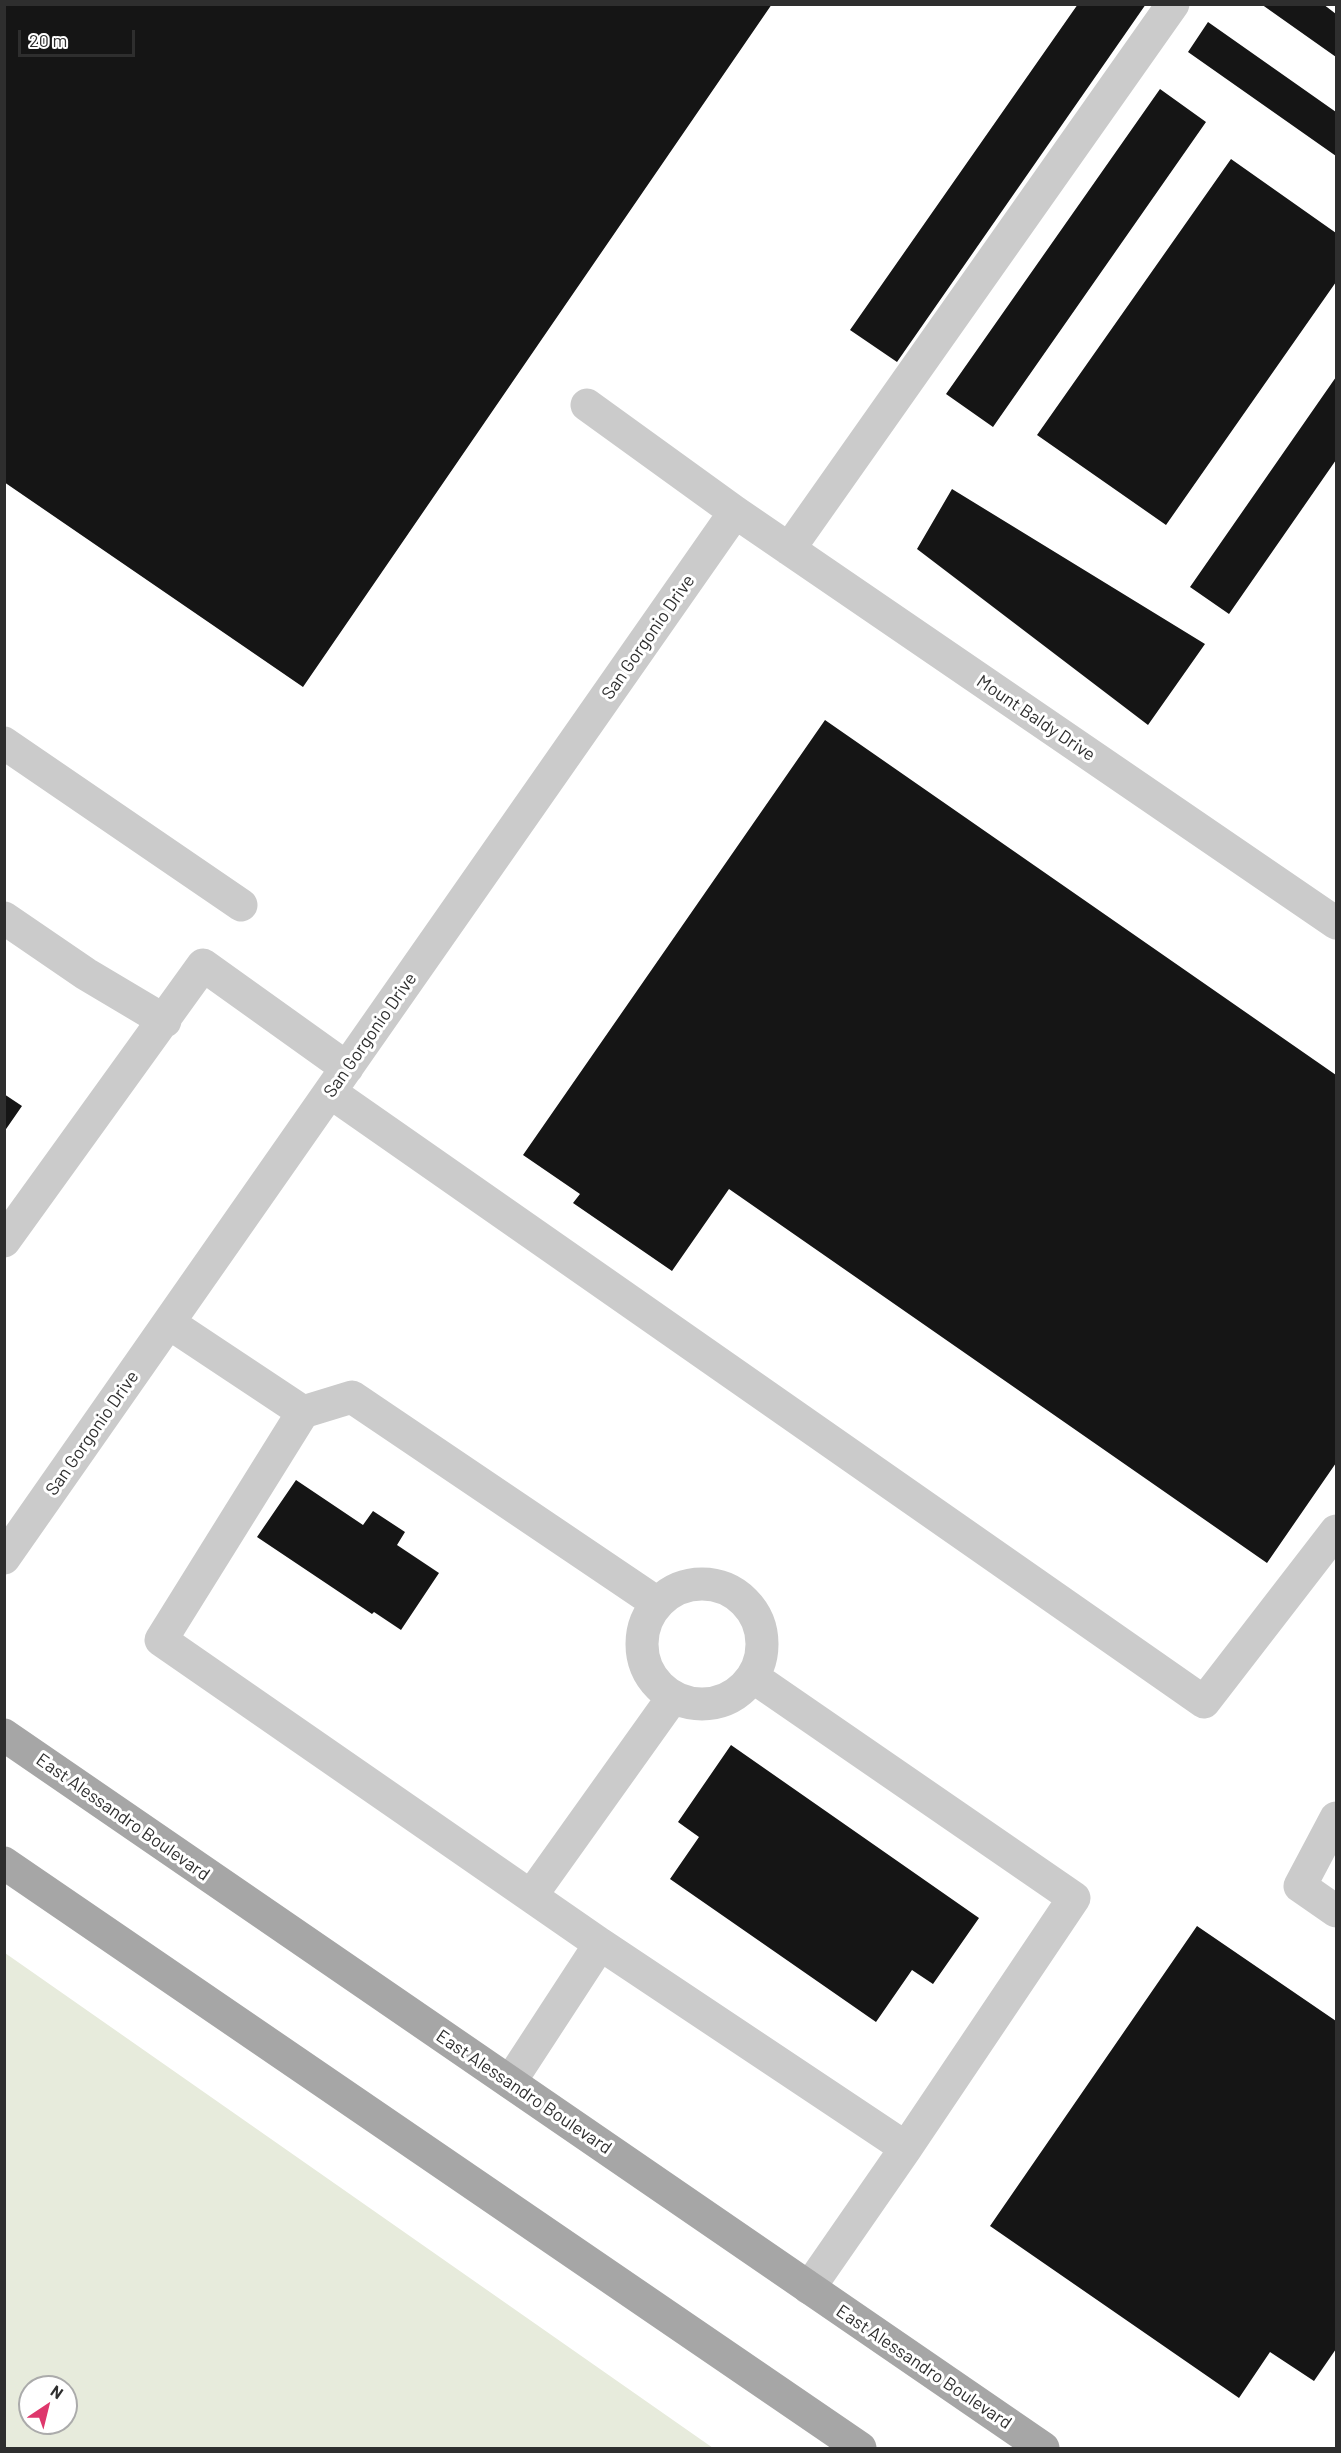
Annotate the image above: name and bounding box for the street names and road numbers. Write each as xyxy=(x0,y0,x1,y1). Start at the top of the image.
street label: San Gorgonio Drive xyxy=(597,570,699,704)
street label: Mount Baldy Drive xyxy=(973,670,1099,766)
street label: San Gorgonio Drive xyxy=(319,968,421,1102)
street label: San Gorgonio Drive xyxy=(41,1366,143,1500)
street label: East Alessandro Boulevard xyxy=(32,1749,214,1885)
street label: East Alessandro Boulevard xyxy=(432,2025,616,2159)
street label: East Alessandro Boulevard xyxy=(832,2300,1016,2434)

